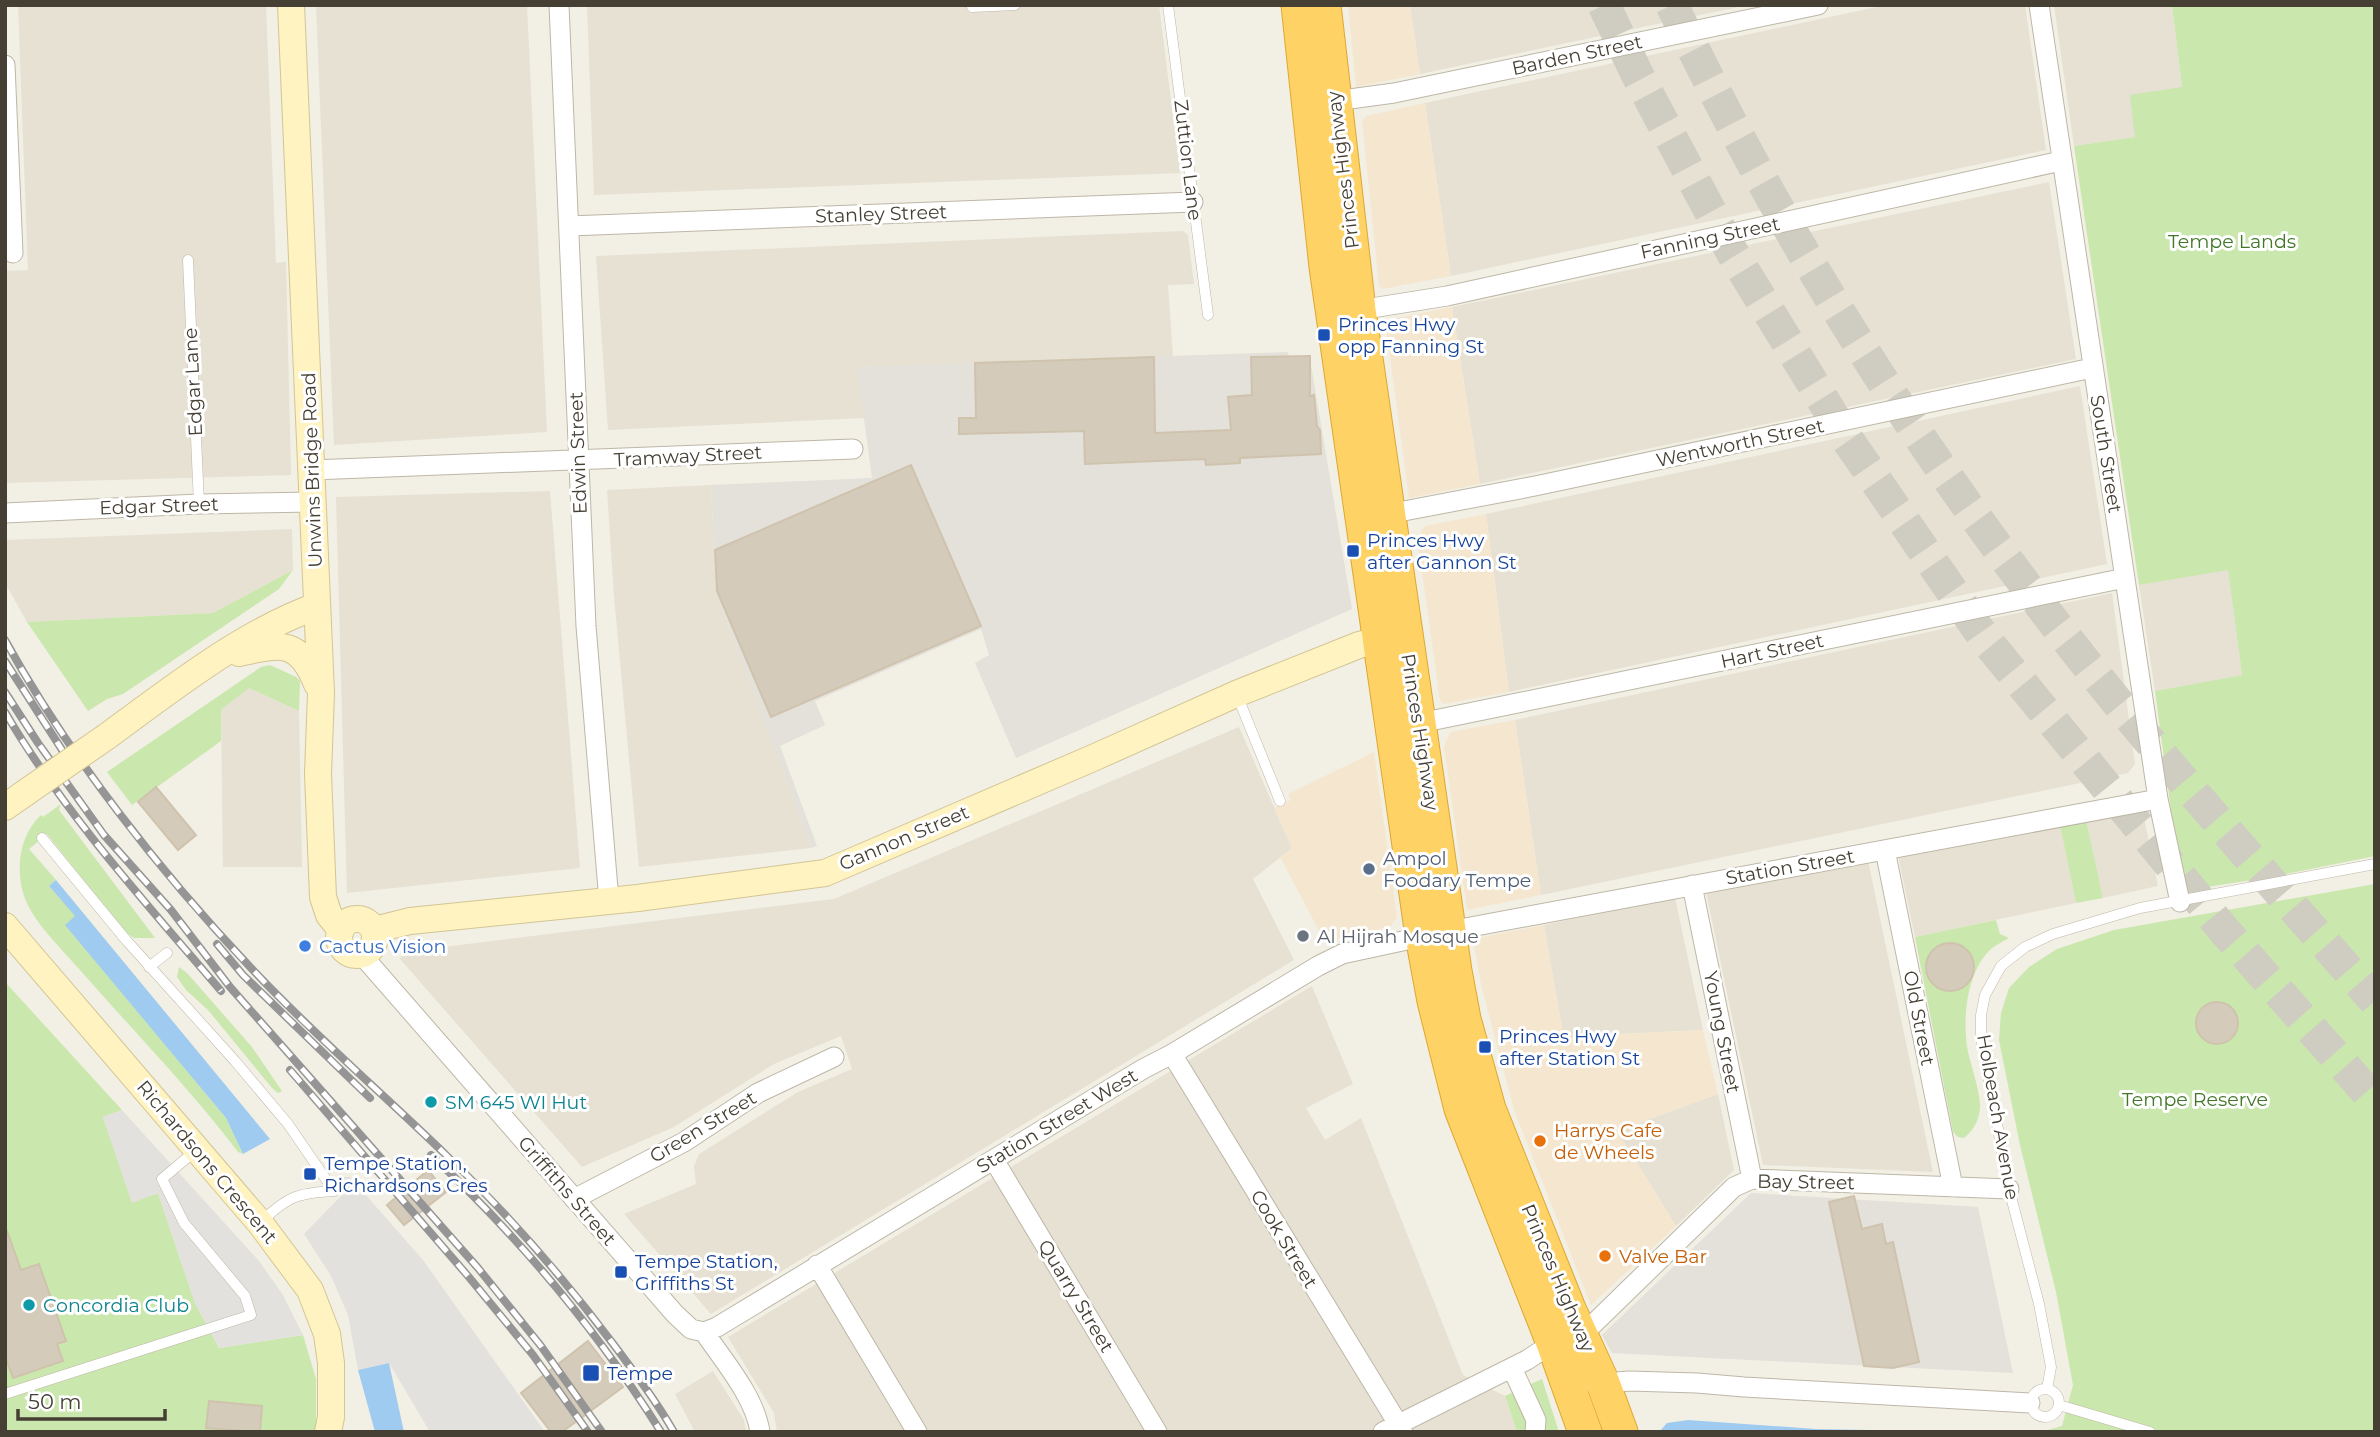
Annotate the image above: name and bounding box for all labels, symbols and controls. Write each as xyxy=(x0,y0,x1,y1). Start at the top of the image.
street label: Barden Street xyxy=(1510,30,1644,80)
street label: Princes Highway xyxy=(1322,89,1364,250)
street label: Zuttion Lane xyxy=(1169,98,1207,222)
street label: Stanley Street xyxy=(815,200,948,228)
street label: Fanning Street xyxy=(1638,212,1782,264)
park label: Tempe Lands xyxy=(2168,230,2296,253)
place label: Princes Hwy opp Fanning St xyxy=(1338,313,1485,358)
street label: Edgar Lane xyxy=(179,327,207,437)
marker: Princes Hwy opp Fanning St xyxy=(1316,327,1332,343)
street label: Unwins Bridge Road xyxy=(297,372,327,568)
street label: Edwin Street xyxy=(564,391,592,515)
street label: South Street xyxy=(2085,393,2127,515)
street label: Wentworth Street xyxy=(1654,414,1826,472)
street label: Tramway Street xyxy=(613,441,763,471)
street label: Edgar Street xyxy=(99,492,220,520)
place label: Princes Hwy after Gannon St xyxy=(1367,529,1517,574)
marker: Princes Hwy after Gannon St xyxy=(1345,543,1361,559)
street label: Hart Street xyxy=(1718,629,1826,673)
street label: Princes Highway xyxy=(1396,652,1444,813)
street label: Gannon Street xyxy=(836,800,973,876)
street label: Station Street xyxy=(1724,844,1856,890)
place label: Ampol Foodary Tempe xyxy=(1383,847,1531,892)
marker: Ampol Foodary Tempe xyxy=(1361,861,1377,877)
place label: Al Hijrah Mosque xyxy=(1317,925,1479,948)
marker: Al Hijrah Mosque xyxy=(1295,928,1311,944)
place label: Cactus Vision xyxy=(319,935,446,958)
marker: Cactus Vision xyxy=(297,938,313,954)
street label: Young Street xyxy=(1699,969,1745,1095)
street label: Old Street xyxy=(1899,969,1940,1068)
place label: Princes Hwy after Station St xyxy=(1499,1025,1641,1070)
street label: Holbeach Avenue xyxy=(1972,1032,2024,1202)
marker: Princes Hwy after Station St xyxy=(1477,1039,1493,1055)
street label: Station Street West xyxy=(972,1064,1142,1178)
street label: Richardsons Crescent xyxy=(132,1076,282,1249)
street label: Green Street xyxy=(646,1086,761,1168)
park label: Tempe Reserve xyxy=(2122,1088,2268,1111)
place label: SM 645 WI Hut xyxy=(445,1091,587,1114)
marker: SM 645 WI Hut xyxy=(423,1094,439,1110)
place label: Harrys Cafe de Wheels xyxy=(1554,1119,1662,1164)
street label: Griffiths Street xyxy=(513,1132,621,1251)
marker: Harrys Cafe de Wheels xyxy=(1532,1133,1548,1149)
place label: Tempe Station, Richardsons Cres xyxy=(324,1152,488,1197)
marker: Tempe Station, Richardsons Cres xyxy=(302,1166,318,1182)
street label: Bay Street xyxy=(1757,1170,1855,1194)
street label: Cook Street xyxy=(1246,1186,1322,1293)
street label: Princes Highway xyxy=(1516,1201,1600,1356)
street label: Quarry Street xyxy=(1033,1235,1119,1357)
place label: Valve Bar xyxy=(1619,1245,1707,1268)
marker: Valve Bar xyxy=(1597,1248,1613,1264)
place label: Tempe Station, Griffiths St xyxy=(635,1250,778,1295)
marker: Tempe Station, Griffiths St xyxy=(613,1264,629,1280)
place label: Concordia Club xyxy=(43,1294,189,1317)
marker: Concordia Club xyxy=(21,1297,37,1313)
place label: Tempe xyxy=(607,1362,673,1385)
marker: Tempe xyxy=(581,1363,601,1383)
scale bar xyxy=(18,1378,164,1422)
text: 50 m xyxy=(28,1389,82,1414)

